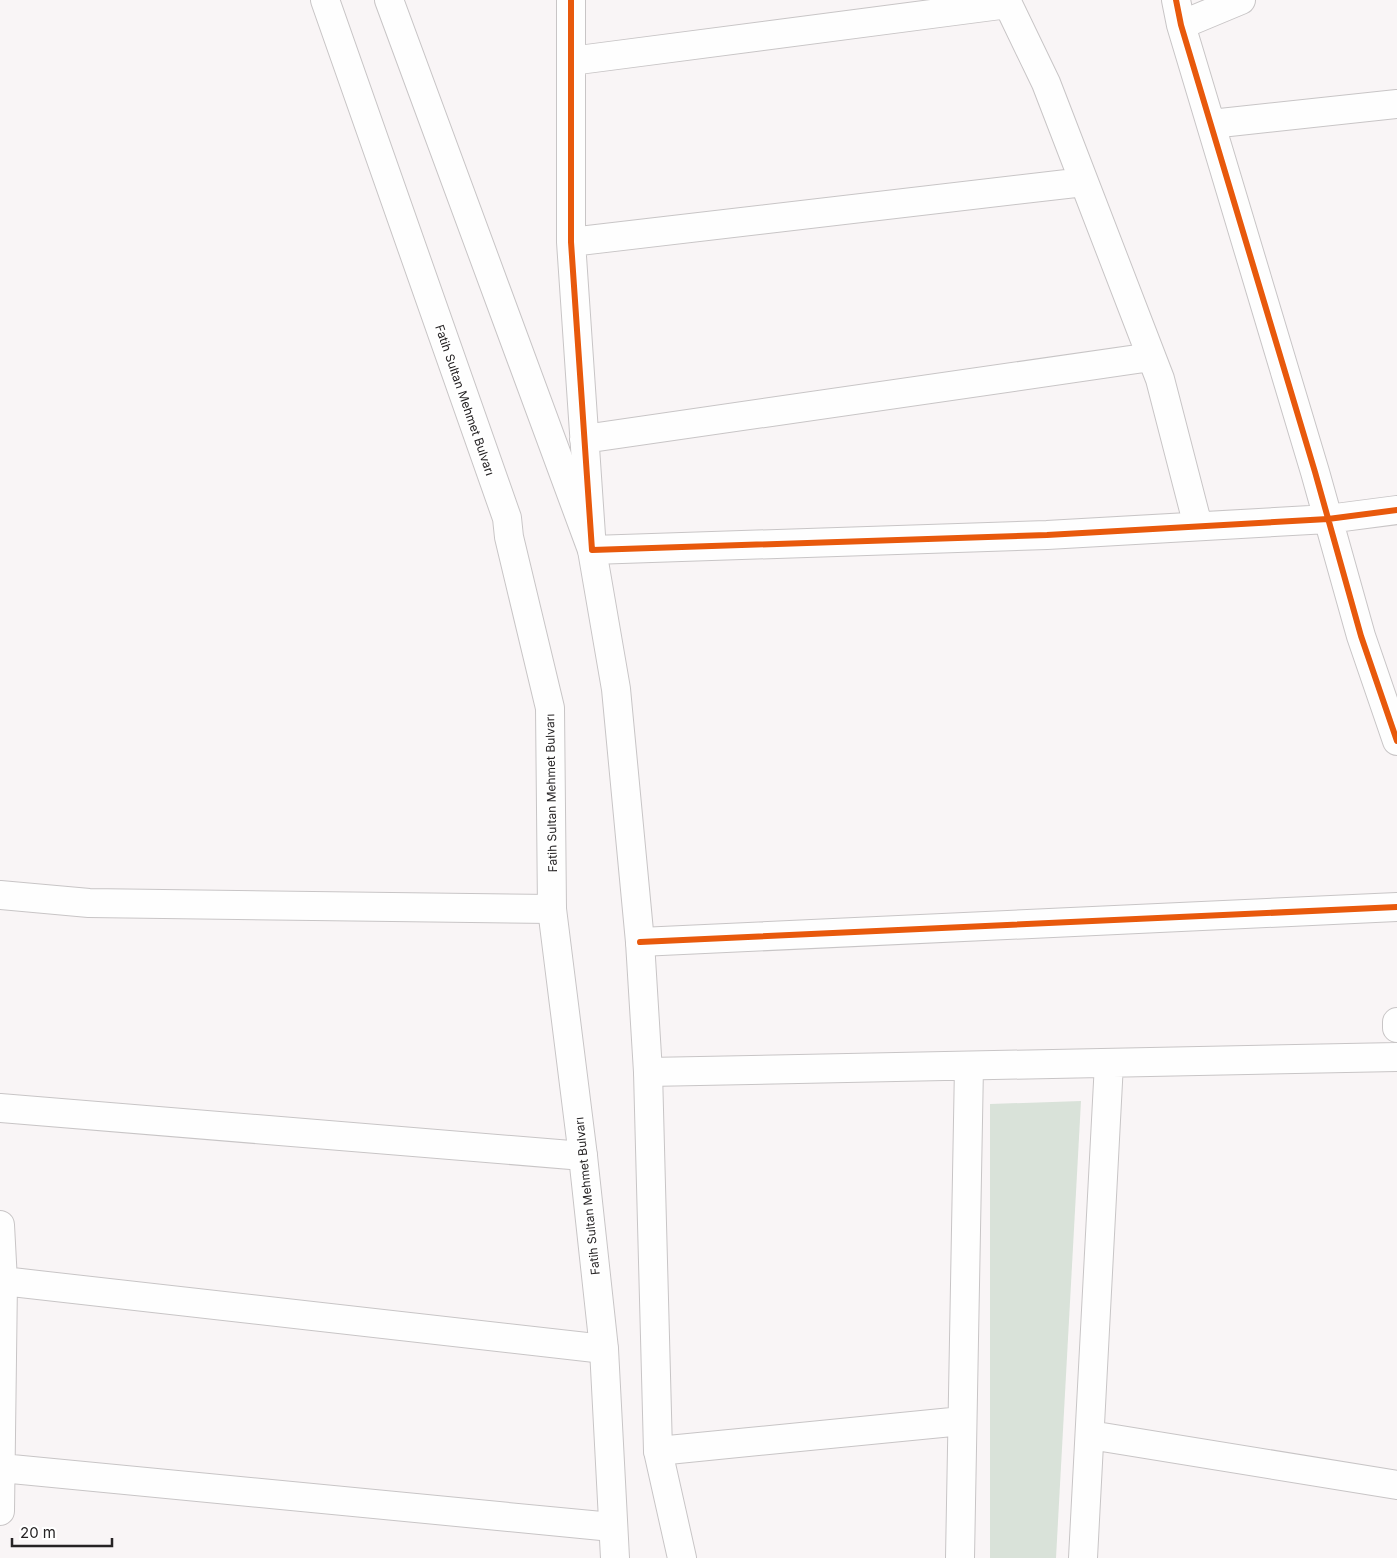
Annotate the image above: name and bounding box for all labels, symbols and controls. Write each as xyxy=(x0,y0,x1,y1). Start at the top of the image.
street label: Fatih Sultan Mehmet Bulvarı xyxy=(432,323,498,477)
street label: Fatih Sultan Mehmet Bulvarı xyxy=(542,714,560,872)
street label: Fatih Sultan Mehmet Bulvarı xyxy=(571,1116,603,1276)
scale bar xyxy=(12,1516,112,1548)
text: 20 m xyxy=(20,1523,56,1542)

